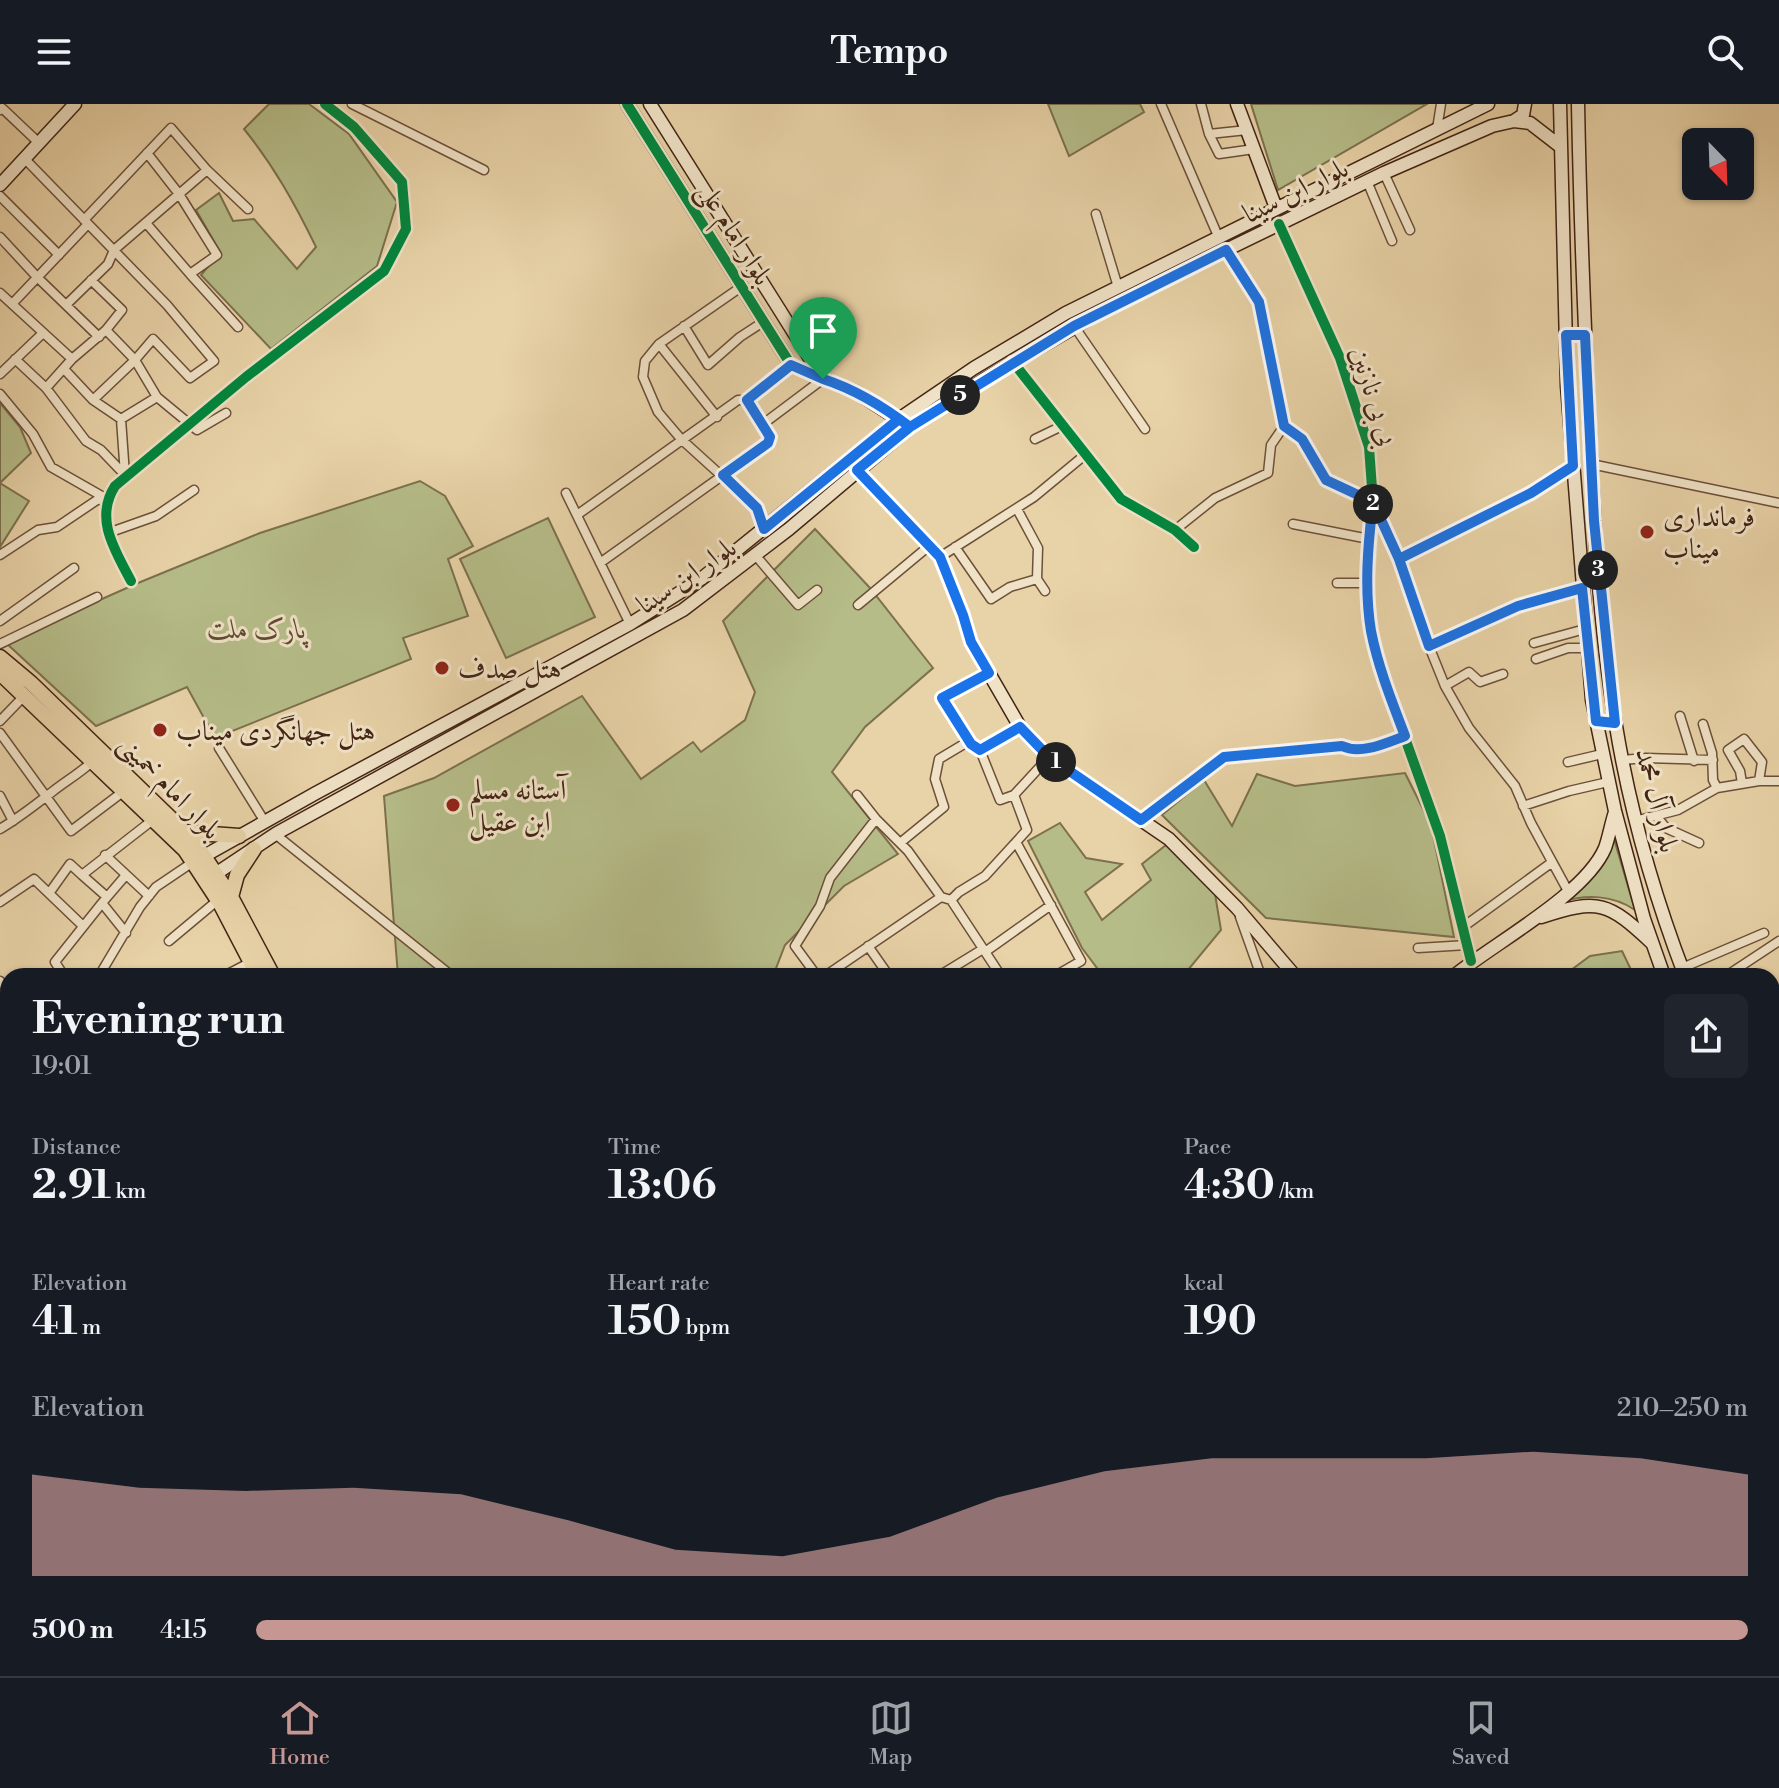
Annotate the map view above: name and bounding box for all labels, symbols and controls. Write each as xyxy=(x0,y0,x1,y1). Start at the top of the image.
icon: menu xyxy=(32,30,76,74)
text: Tempo xyxy=(830,30,949,75)
icon: search xyxy=(1703,30,1747,74)
north arrow xyxy=(1682,128,1754,200)
map controls xyxy=(1682,128,1754,200)
street label: بلوار ابن سینا xyxy=(1237,151,1354,232)
street label: بلوار امام علی xyxy=(684,175,780,295)
pin xyxy=(789,297,857,379)
icon: arrive xyxy=(801,309,845,353)
street label: بی بی نازنین xyxy=(1341,342,1405,451)
pin: 5 xyxy=(940,375,980,415)
text: 5 xyxy=(953,381,967,408)
pin: 2 xyxy=(1353,484,1393,524)
text: 2 xyxy=(1366,490,1380,517)
place label: فرمانداری میناب xyxy=(1663,500,1755,567)
marker: فرمانداری میناب xyxy=(1638,523,1656,541)
street label: بلوار ابن سینا xyxy=(630,530,744,622)
pin: 3 xyxy=(1578,550,1618,590)
text: 3 xyxy=(1591,556,1605,583)
park label: پارک ملت xyxy=(207,612,309,649)
place label: هتل صدف xyxy=(458,652,562,688)
marker: هتل صدف xyxy=(433,659,451,677)
place label: هتل جهانگردی میناب xyxy=(176,714,375,750)
marker: هتل جهانگردی میناب xyxy=(151,721,169,739)
street label: بلوار امام خمینی xyxy=(107,727,229,852)
pin: 1 xyxy=(1036,742,1076,782)
street label: بلوار آل محمد xyxy=(1627,744,1686,856)
text: 1 xyxy=(1051,748,1061,775)
place label: آستانه مسلم ابن عقیل xyxy=(469,773,569,841)
marker: آستانه مسلم ابن عقیل xyxy=(444,796,462,814)
text: Evening run xyxy=(32,992,285,1047)
button: share xyxy=(1664,994,1748,1078)
text: 19:01 xyxy=(32,1050,92,1082)
text: Distance xyxy=(32,1134,121,1161)
text: Time xyxy=(608,1134,661,1161)
text: Pace xyxy=(1184,1134,1231,1161)
text: 2.91 xyxy=(32,1161,111,1211)
text: 13:06 xyxy=(608,1161,717,1211)
text: 4:30 xyxy=(1184,1161,1275,1211)
text: km xyxy=(111,1178,146,1205)
text: /km xyxy=(1275,1178,1314,1205)
text: Elevation xyxy=(32,1270,127,1297)
text: Heart rate xyxy=(608,1270,710,1297)
text: kcal xyxy=(1184,1270,1224,1297)
text: 41 xyxy=(32,1297,78,1347)
text: 150 xyxy=(608,1297,681,1347)
text: 190 xyxy=(1184,1297,1257,1347)
text: m xyxy=(78,1314,101,1341)
text: bpm xyxy=(681,1314,730,1341)
text: Elevation xyxy=(32,1392,145,1424)
text: 210–250 m xyxy=(1617,1392,1748,1424)
text: 500 m xyxy=(32,1614,114,1646)
text: 4:15 xyxy=(160,1614,207,1646)
tab: Home xyxy=(269,1696,330,1771)
tab: Map xyxy=(869,1696,913,1771)
tab: Saved xyxy=(1452,1696,1510,1771)

